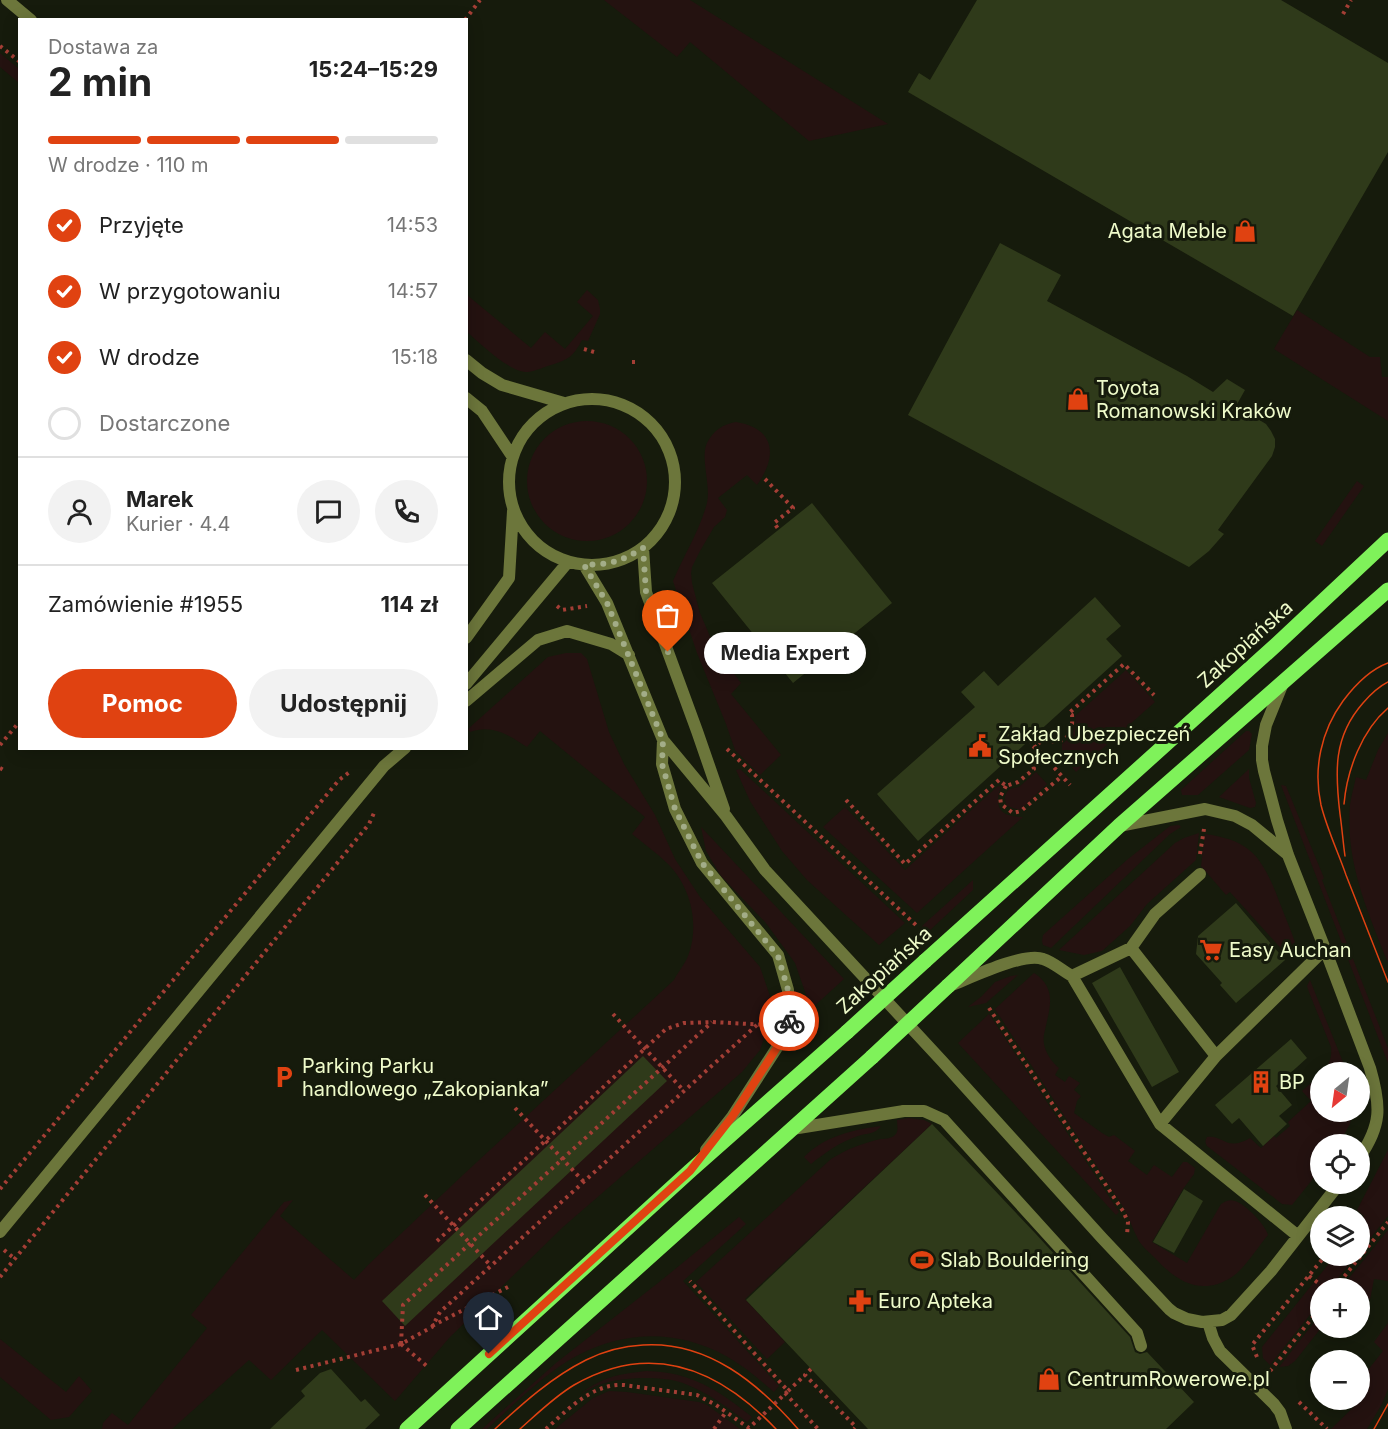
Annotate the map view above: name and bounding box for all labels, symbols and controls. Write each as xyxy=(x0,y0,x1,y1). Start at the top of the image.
text: Dostawa za xyxy=(48,35,158,59)
text: 15:24–15:29 xyxy=(309,56,438,82)
text: 2 min xyxy=(48,58,152,105)
text: W drodze · 110 m xyxy=(48,153,208,177)
icon: check xyxy=(48,209,81,242)
text: Przyjęte xyxy=(99,212,184,238)
text: 14:53 xyxy=(387,213,438,237)
shop icon: Agata Meble xyxy=(1232,218,1258,244)
place label: Agata Meble xyxy=(1108,219,1227,243)
icon: check xyxy=(48,275,81,308)
text: W przygotowaniu xyxy=(99,278,281,304)
text: 14:57 xyxy=(388,279,438,303)
icon: check xyxy=(48,341,81,374)
text: W drodze xyxy=(99,344,200,370)
text: 15:18 xyxy=(391,345,438,369)
place label: Toyota Romanowski Kraków xyxy=(1096,376,1292,423)
shop icon: Toyota Romanowski Kraków xyxy=(1065,386,1091,412)
text: Dostarczone xyxy=(99,410,230,436)
button: person xyxy=(48,480,111,543)
button: chat xyxy=(297,480,360,543)
button: phone xyxy=(375,480,438,543)
text: Marek xyxy=(126,486,194,512)
text: Kurier · 4.4 xyxy=(126,512,230,536)
pin xyxy=(642,590,693,652)
text: Zamówienie #1955 xyxy=(48,591,243,617)
text: 114 zł xyxy=(380,591,438,617)
street label: Zakopiańska xyxy=(1193,595,1297,693)
icon: bag xyxy=(651,599,684,632)
callout: Media Expert xyxy=(704,631,866,673)
text: Media Expert xyxy=(720,641,850,665)
button: Pomoc xyxy=(48,669,237,738)
button: Udostępnij xyxy=(249,669,438,738)
place label: Zakład Ubezpieczeń Społecznych xyxy=(998,722,1190,769)
public building icon: Zakład Ubezpieczeń Społecznych xyxy=(967,733,993,759)
street label: Zakopiańska xyxy=(832,921,936,1019)
supermarket icon: Easy Auchan xyxy=(1198,937,1224,963)
place label: Easy Auchan xyxy=(1229,938,1352,962)
courier xyxy=(759,991,819,1051)
icon: bike xyxy=(773,1005,806,1038)
place label: Parking Parku handlowego „Zakopianka” xyxy=(302,1054,549,1101)
north arrow xyxy=(1310,1062,1370,1122)
map controls xyxy=(1310,1062,1370,1410)
parking icon: Parking Parku handlowego „Zakopianka” xyxy=(271,1064,297,1090)
building icon: BP xyxy=(1248,1069,1274,1095)
place label: BP xyxy=(1279,1070,1305,1094)
button: locate xyxy=(1310,1134,1370,1194)
button: layers xyxy=(1310,1206,1370,1266)
sports icon: Slab Bouldering xyxy=(909,1247,935,1273)
place label: Slab Bouldering xyxy=(940,1248,1089,1272)
button: + xyxy=(1310,1278,1370,1338)
pharmacy icon: Euro Apteka xyxy=(847,1288,873,1314)
place label: Euro Apteka xyxy=(878,1289,993,1313)
pin xyxy=(463,1292,514,1354)
icon: home xyxy=(472,1301,505,1334)
button: − xyxy=(1310,1350,1370,1410)
shop icon: CentrumRowerowe.pl xyxy=(1036,1366,1062,1392)
place label: CentrumRowerowe.pl xyxy=(1067,1367,1270,1391)

